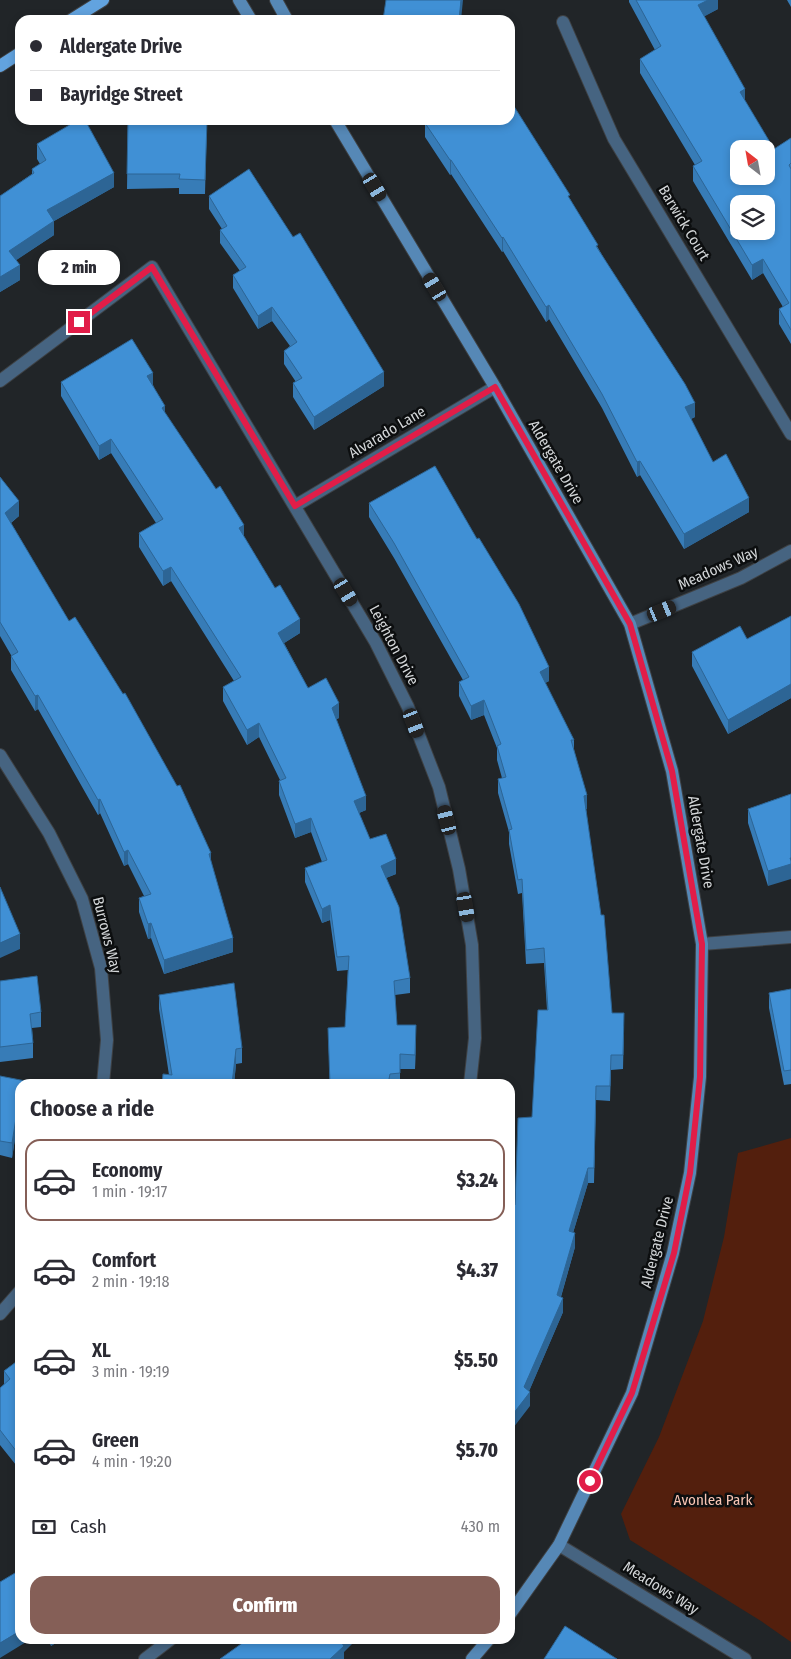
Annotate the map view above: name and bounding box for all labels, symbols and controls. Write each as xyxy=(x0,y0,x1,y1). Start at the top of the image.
text: Aldergate Drive xyxy=(60,35,182,58)
text: Bayridge Street xyxy=(60,83,183,106)
north arrow xyxy=(730,140,775,185)
map controls xyxy=(730,140,775,240)
car xyxy=(360,170,389,204)
street label: Barwick Court xyxy=(655,182,714,264)
button: layers xyxy=(730,195,775,240)
callout: 2 min xyxy=(38,250,120,284)
text: 2 min xyxy=(61,258,97,277)
car xyxy=(420,270,449,304)
route end xyxy=(68,311,90,333)
street label: Alvarado Lane xyxy=(345,402,429,462)
street label: Aldergate Drive xyxy=(525,417,587,507)
street label: Meadows Way xyxy=(675,542,761,594)
car xyxy=(331,575,360,609)
car xyxy=(645,598,678,624)
street label: Leighton Drive xyxy=(365,602,423,688)
car xyxy=(401,706,426,740)
street label: Aldergate Drive xyxy=(684,794,718,890)
car xyxy=(436,804,457,836)
car xyxy=(456,891,475,923)
street label: Burrows Way xyxy=(89,895,125,975)
text: Choose a ride xyxy=(30,1095,154,1122)
icon: car xyxy=(32,1158,77,1203)
text: Economy xyxy=(92,1159,162,1182)
text: $3.24 xyxy=(456,1169,498,1192)
text: 1 min · 19:17 xyxy=(92,1182,167,1201)
street label: Aldergate Drive xyxy=(637,1194,677,1290)
icon: car xyxy=(32,1248,77,1293)
text: Comfort xyxy=(92,1249,156,1272)
text: $4.37 xyxy=(456,1259,498,1282)
text: 2 min · 19:18 xyxy=(92,1272,170,1291)
icon: car xyxy=(32,1338,77,1383)
text: XL xyxy=(92,1339,111,1362)
text: $5.50 xyxy=(454,1349,498,1372)
text: 3 min · 19:19 xyxy=(92,1362,169,1381)
icon: car xyxy=(32,1428,77,1473)
text: Green xyxy=(92,1429,139,1452)
text: $5.70 xyxy=(456,1439,498,1462)
text: 4 min · 19:20 xyxy=(92,1452,172,1471)
route start xyxy=(579,1470,601,1492)
park label: Avonlea Park xyxy=(674,1491,752,1509)
icon: cash xyxy=(30,1513,58,1541)
text: Cash xyxy=(70,1515,107,1538)
text: 430 m xyxy=(461,1517,500,1536)
street label: Meadows Way xyxy=(620,1558,702,1618)
button: Confirm xyxy=(30,1576,500,1634)

